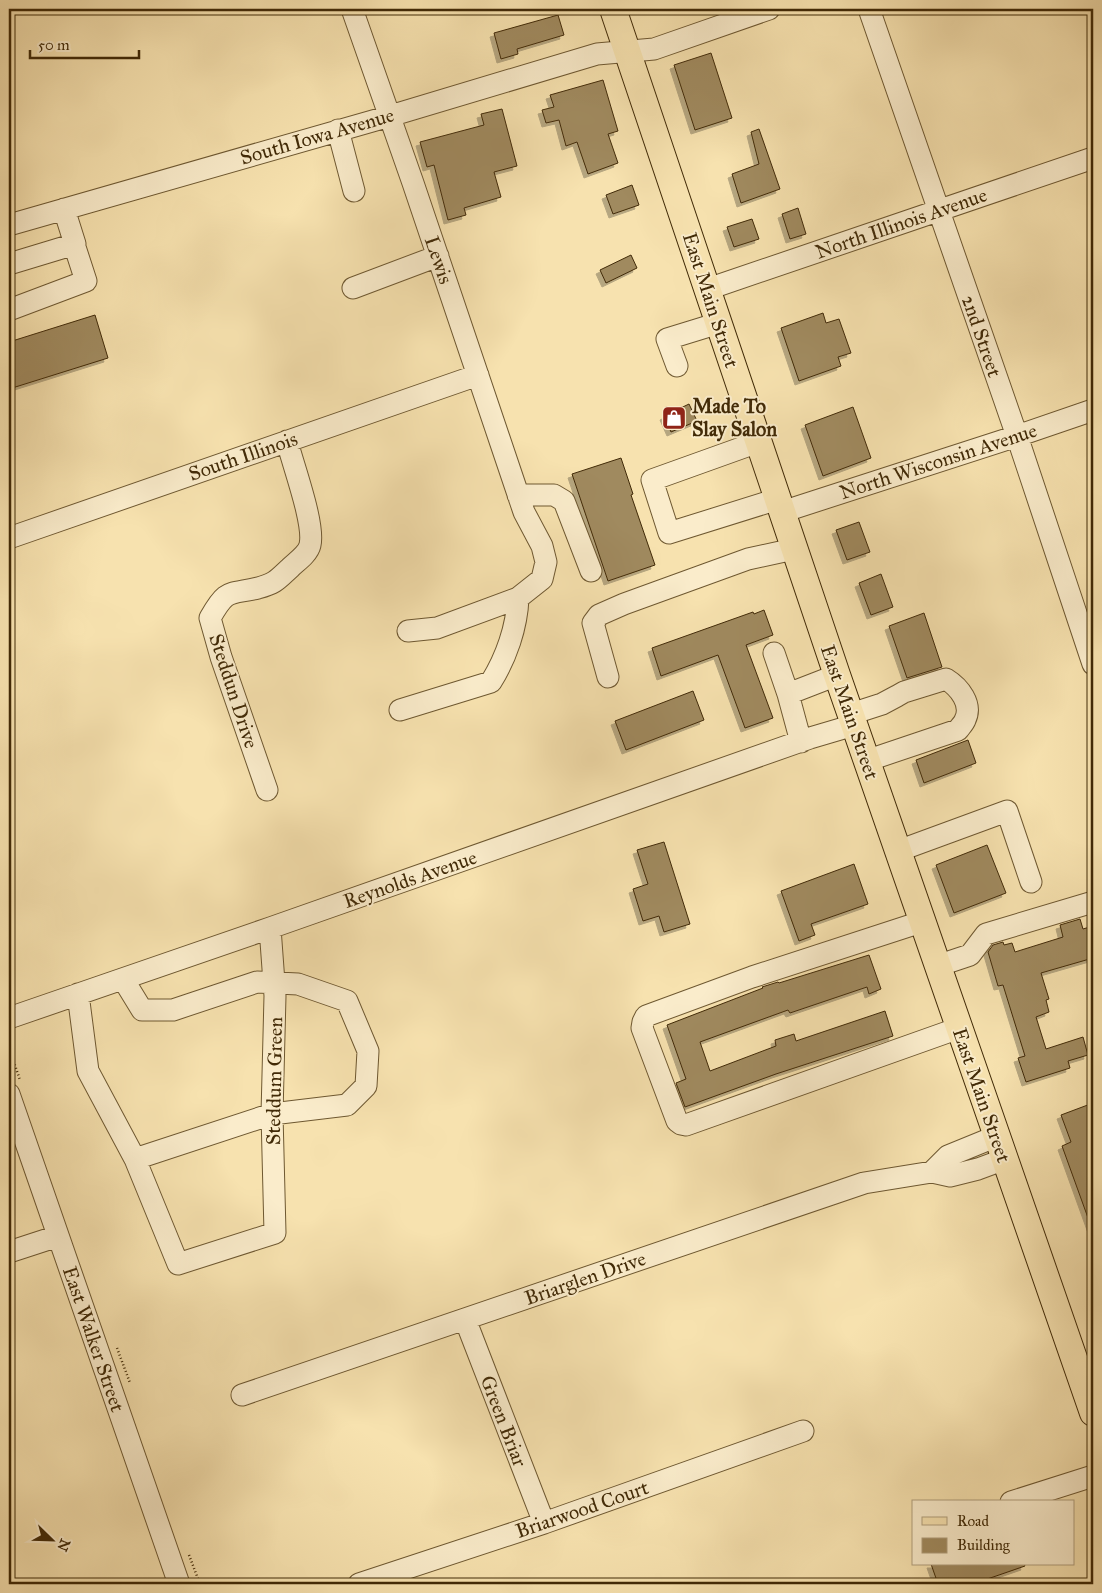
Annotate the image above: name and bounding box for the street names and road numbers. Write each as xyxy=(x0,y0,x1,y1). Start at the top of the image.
street label: South Iowa Avenue xyxy=(237,103,397,169)
street label: North Illinois Avenue xyxy=(812,182,990,264)
street label: East Main Street xyxy=(678,229,744,371)
street label: Lewis xyxy=(420,233,458,287)
street label: 2nd Street xyxy=(957,292,1007,380)
street label: North Wisconsin Avenue xyxy=(836,418,1040,504)
street label: South Illinois xyxy=(185,426,301,486)
street label: Steddun Drive xyxy=(204,631,264,751)
street label: East Main Street xyxy=(816,642,884,782)
street label: Reynolds Avenue xyxy=(340,845,480,913)
street label: Steddum Green xyxy=(261,1017,287,1145)
street label: East Main Street xyxy=(948,1025,1016,1165)
street label: Briarglen Drive xyxy=(521,1246,649,1311)
street label: East Walker Street xyxy=(58,1263,130,1415)
street label: Green Briar xyxy=(476,1372,533,1471)
street label: Briarwood Court xyxy=(512,1475,652,1543)

